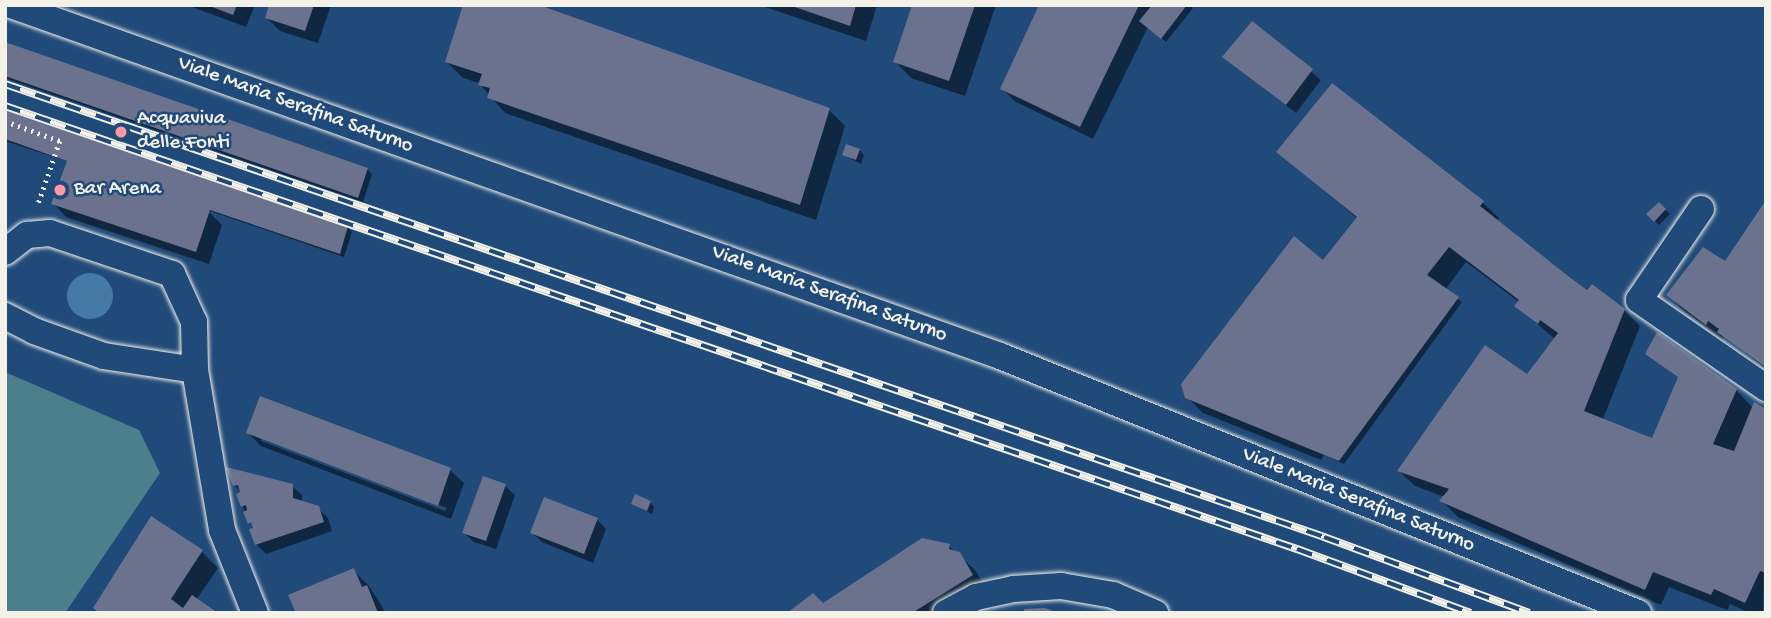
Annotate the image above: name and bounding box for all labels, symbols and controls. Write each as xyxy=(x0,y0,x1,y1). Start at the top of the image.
street label: Viale Maria Serafina Saturno xyxy=(174,52,416,160)
place label: Acquaviva delle Fonti xyxy=(137,107,230,157)
marker: Acquaviva delle Fonti xyxy=(111,122,131,142)
place label: Bar Arena xyxy=(74,177,161,203)
marker: Bar Arena xyxy=(52,182,68,198)
street label: Viale Maria Serafina Saturno xyxy=(708,241,950,349)
street label: Viale Maria Serafina Saturno xyxy=(1238,443,1478,559)

